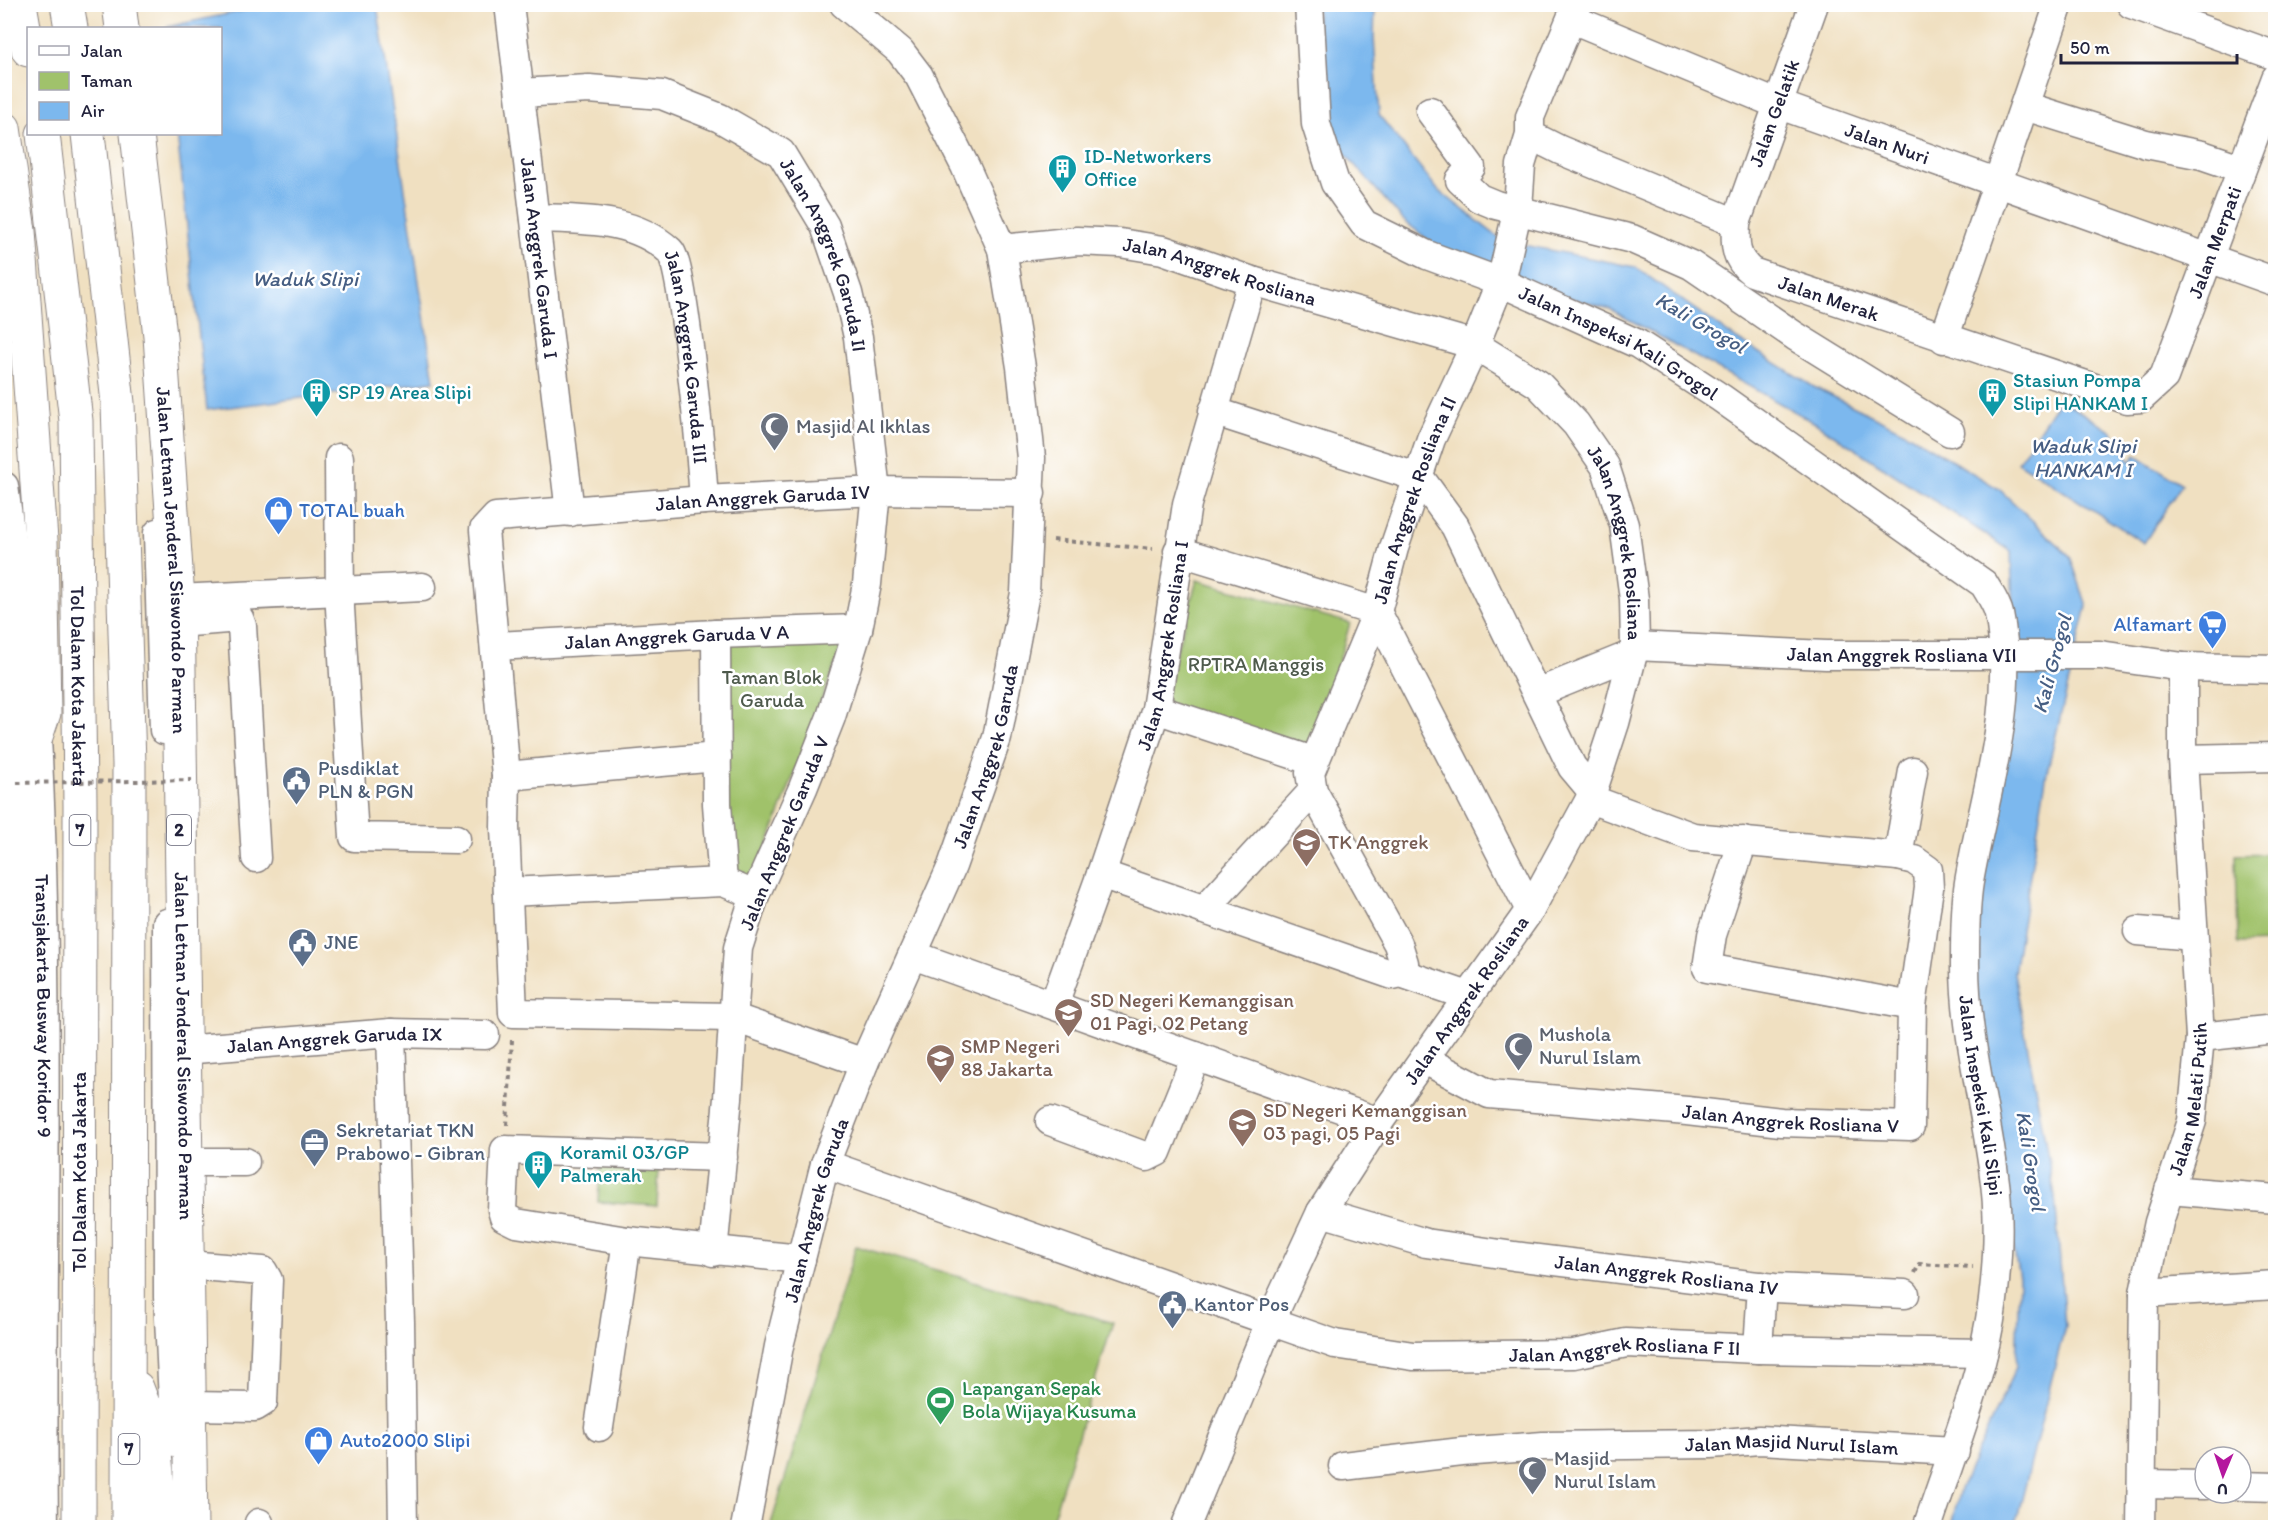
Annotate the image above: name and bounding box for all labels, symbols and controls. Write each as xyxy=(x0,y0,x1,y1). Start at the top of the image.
legend xyxy=(27,27,222,135)
scale bar xyxy=(2061,27,2236,65)
text: 50 m xyxy=(2070,37,2110,59)
text: Jalan xyxy=(81,40,123,62)
street label: Jalan Gelatik xyxy=(1743,56,1805,170)
text: Taman xyxy=(81,70,133,92)
text: Air xyxy=(81,100,105,122)
street label: Jalan Nuri xyxy=(1842,117,1933,169)
place label: ID-Networkers Office xyxy=(1084,144,1212,191)
building icon: ID-Networkers Office xyxy=(1047,152,1079,194)
street label: Jalan Anggrek Garuda II xyxy=(775,153,872,353)
street label: Jalan Anggrek Garuda I xyxy=(516,156,564,360)
street label: Jalan Merpati xyxy=(2183,183,2246,301)
street label: Jalan Anggrek Rosliana xyxy=(1121,232,1319,311)
street label: Jalan Anggrek Garuda III xyxy=(659,246,713,465)
water label: Waduk Slipi xyxy=(252,266,361,291)
street label: Jalan Merak xyxy=(1775,270,1883,326)
street label: Jalan Inspeksi Kali Grogol xyxy=(1515,280,1723,405)
water label: Kali Grogol xyxy=(1651,287,1753,360)
place label: Stasiun Pompa Slipi HANKAM I xyxy=(2013,368,2148,415)
building icon: SP 19 Area Slipi xyxy=(301,376,333,418)
building icon: Stasiun Pompa Slipi HANKAM I xyxy=(1976,376,2008,418)
place label: SP 19 Area Slipi xyxy=(338,380,472,404)
street label: Jalan Letnan Jenderal Siswondo Parman xyxy=(151,386,192,734)
street label: Jalan Anggrek Rosliana II xyxy=(1368,393,1461,606)
mosque icon: Masjid Al Ikhlas xyxy=(759,410,791,452)
place label: Masjid Al Ikhlas xyxy=(796,414,931,438)
water label: Waduk Slipi HANKAM I xyxy=(2030,433,2139,482)
street label: Jalan Anggrek Rosliana xyxy=(1582,440,1647,641)
street label: Jalan Anggrek Garuda IV xyxy=(654,479,871,516)
shop icon: TOTAL buah xyxy=(262,494,294,536)
place label: TOTAL buah xyxy=(299,498,405,522)
street label: Jalan Anggrek Rosliana I xyxy=(1131,539,1193,753)
street label: Tol Dalam Kota Jakarta xyxy=(66,586,92,787)
supermarket icon: Alfamart xyxy=(2197,608,2229,650)
water label: Kali Grogol xyxy=(2026,610,2077,716)
place label: Alfamart xyxy=(2113,612,2193,636)
street label: Jalan Anggrek Garuda V A xyxy=(564,619,790,654)
street label: Jalan Anggrek Rosliana VII xyxy=(1786,641,2017,667)
park label: RPTRA Manggis xyxy=(1188,652,1324,676)
street label: Jalan Anggrek Garuda xyxy=(947,662,1023,852)
park label: Taman Blok Garuda xyxy=(722,665,823,712)
street label: Jalan Anggrek Garuda V xyxy=(734,732,834,934)
place label: Pusdiklat PLN & PGN xyxy=(318,756,414,803)
public building icon: Pusdiklat PLN & PGN xyxy=(281,764,313,806)
road number: 7 xyxy=(70,815,90,845)
road number: 2 xyxy=(167,815,191,845)
school or university icon: TK Anggrek xyxy=(1291,826,1323,868)
place label: TK Anggrek xyxy=(1328,830,1428,854)
street label: Jalan Letnan Jenderal Siswondo Parman xyxy=(170,872,199,1220)
street label: Transjakarta Busway Koridor 9 xyxy=(30,874,57,1138)
street label: Jalan Anggrek Rosliana xyxy=(1399,911,1533,1089)
public building icon: JNE xyxy=(287,926,319,968)
place label: JNE xyxy=(324,930,358,954)
place label: SD Negeri Kemanggisan 01 Pagi, 02 Petang xyxy=(1090,988,1294,1035)
street label: Jalan Inspeksi Kali Slipi xyxy=(1954,994,2008,1197)
school or university icon: SD Negeri Kemanggisan 01 Pagi, 02 Petang xyxy=(1053,996,1085,1038)
street label: Jalan Anggrek Garuda IX xyxy=(226,1021,443,1058)
place label: Mushola Nurul Islam xyxy=(1539,1022,1641,1069)
street label: Jalan Melati Putih xyxy=(2163,1022,2212,1178)
mosque icon: Mushola Nurul Islam xyxy=(1502,1030,1534,1072)
place label: SMP Negeri 88 Jakarta xyxy=(961,1034,1060,1081)
school or university icon: SMP Negeri 88 Jakarta xyxy=(924,1042,956,1084)
street label: Tol Dalam Kota Jakarta xyxy=(67,1072,91,1272)
place label: SD Negeri Kemanggisan 03 pagi, 05 Pagi xyxy=(1263,1098,1467,1145)
street label: Jalan Anggrek Rosliana V xyxy=(1681,1099,1899,1138)
school or university icon: SD Negeri Kemanggisan 03 pagi, 05 Pagi xyxy=(1226,1106,1258,1148)
water label: Kali Grogol xyxy=(2011,1109,2052,1215)
street label: Jalan Anggrek Garuda xyxy=(778,1114,854,1305)
place label: Sekretariat TKN Prabowo - Gibran xyxy=(336,1118,485,1165)
office icon: Sekretariat TKN Prabowo - Gibran xyxy=(299,1126,331,1168)
place label: Koramil 03/GP Palmerah xyxy=(560,1140,689,1187)
building icon: Koramil 03/GP Palmerah xyxy=(523,1148,555,1190)
street label: Jalan Anggrek Rosliana IV xyxy=(1553,1249,1780,1300)
public building icon: Kantor Pos xyxy=(1157,1288,1189,1330)
place label: Kantor Pos xyxy=(1194,1292,1289,1316)
street label: Jalan Anggrek Rosliana F II xyxy=(1509,1330,1741,1367)
place label: Lapangan Sepak Bola Wijaya Kusuma xyxy=(962,1376,1136,1423)
sports icon: Lapangan Sepak Bola Wijaya Kusuma xyxy=(925,1384,957,1426)
shop icon: Auto2000 Slipi xyxy=(303,1424,335,1466)
place label: Auto2000 Slipi xyxy=(340,1428,470,1452)
street label: Jalan Masjid Nurul Islam xyxy=(1685,1428,1900,1460)
road number: 7 xyxy=(118,1434,140,1464)
north arrow xyxy=(2193,1445,2253,1505)
place label: Masjid Nurul Islam xyxy=(1554,1446,1656,1493)
mosque icon: Masjid Nurul Islam xyxy=(1517,1454,1549,1496)
text: U xyxy=(2217,1480,2228,1499)

